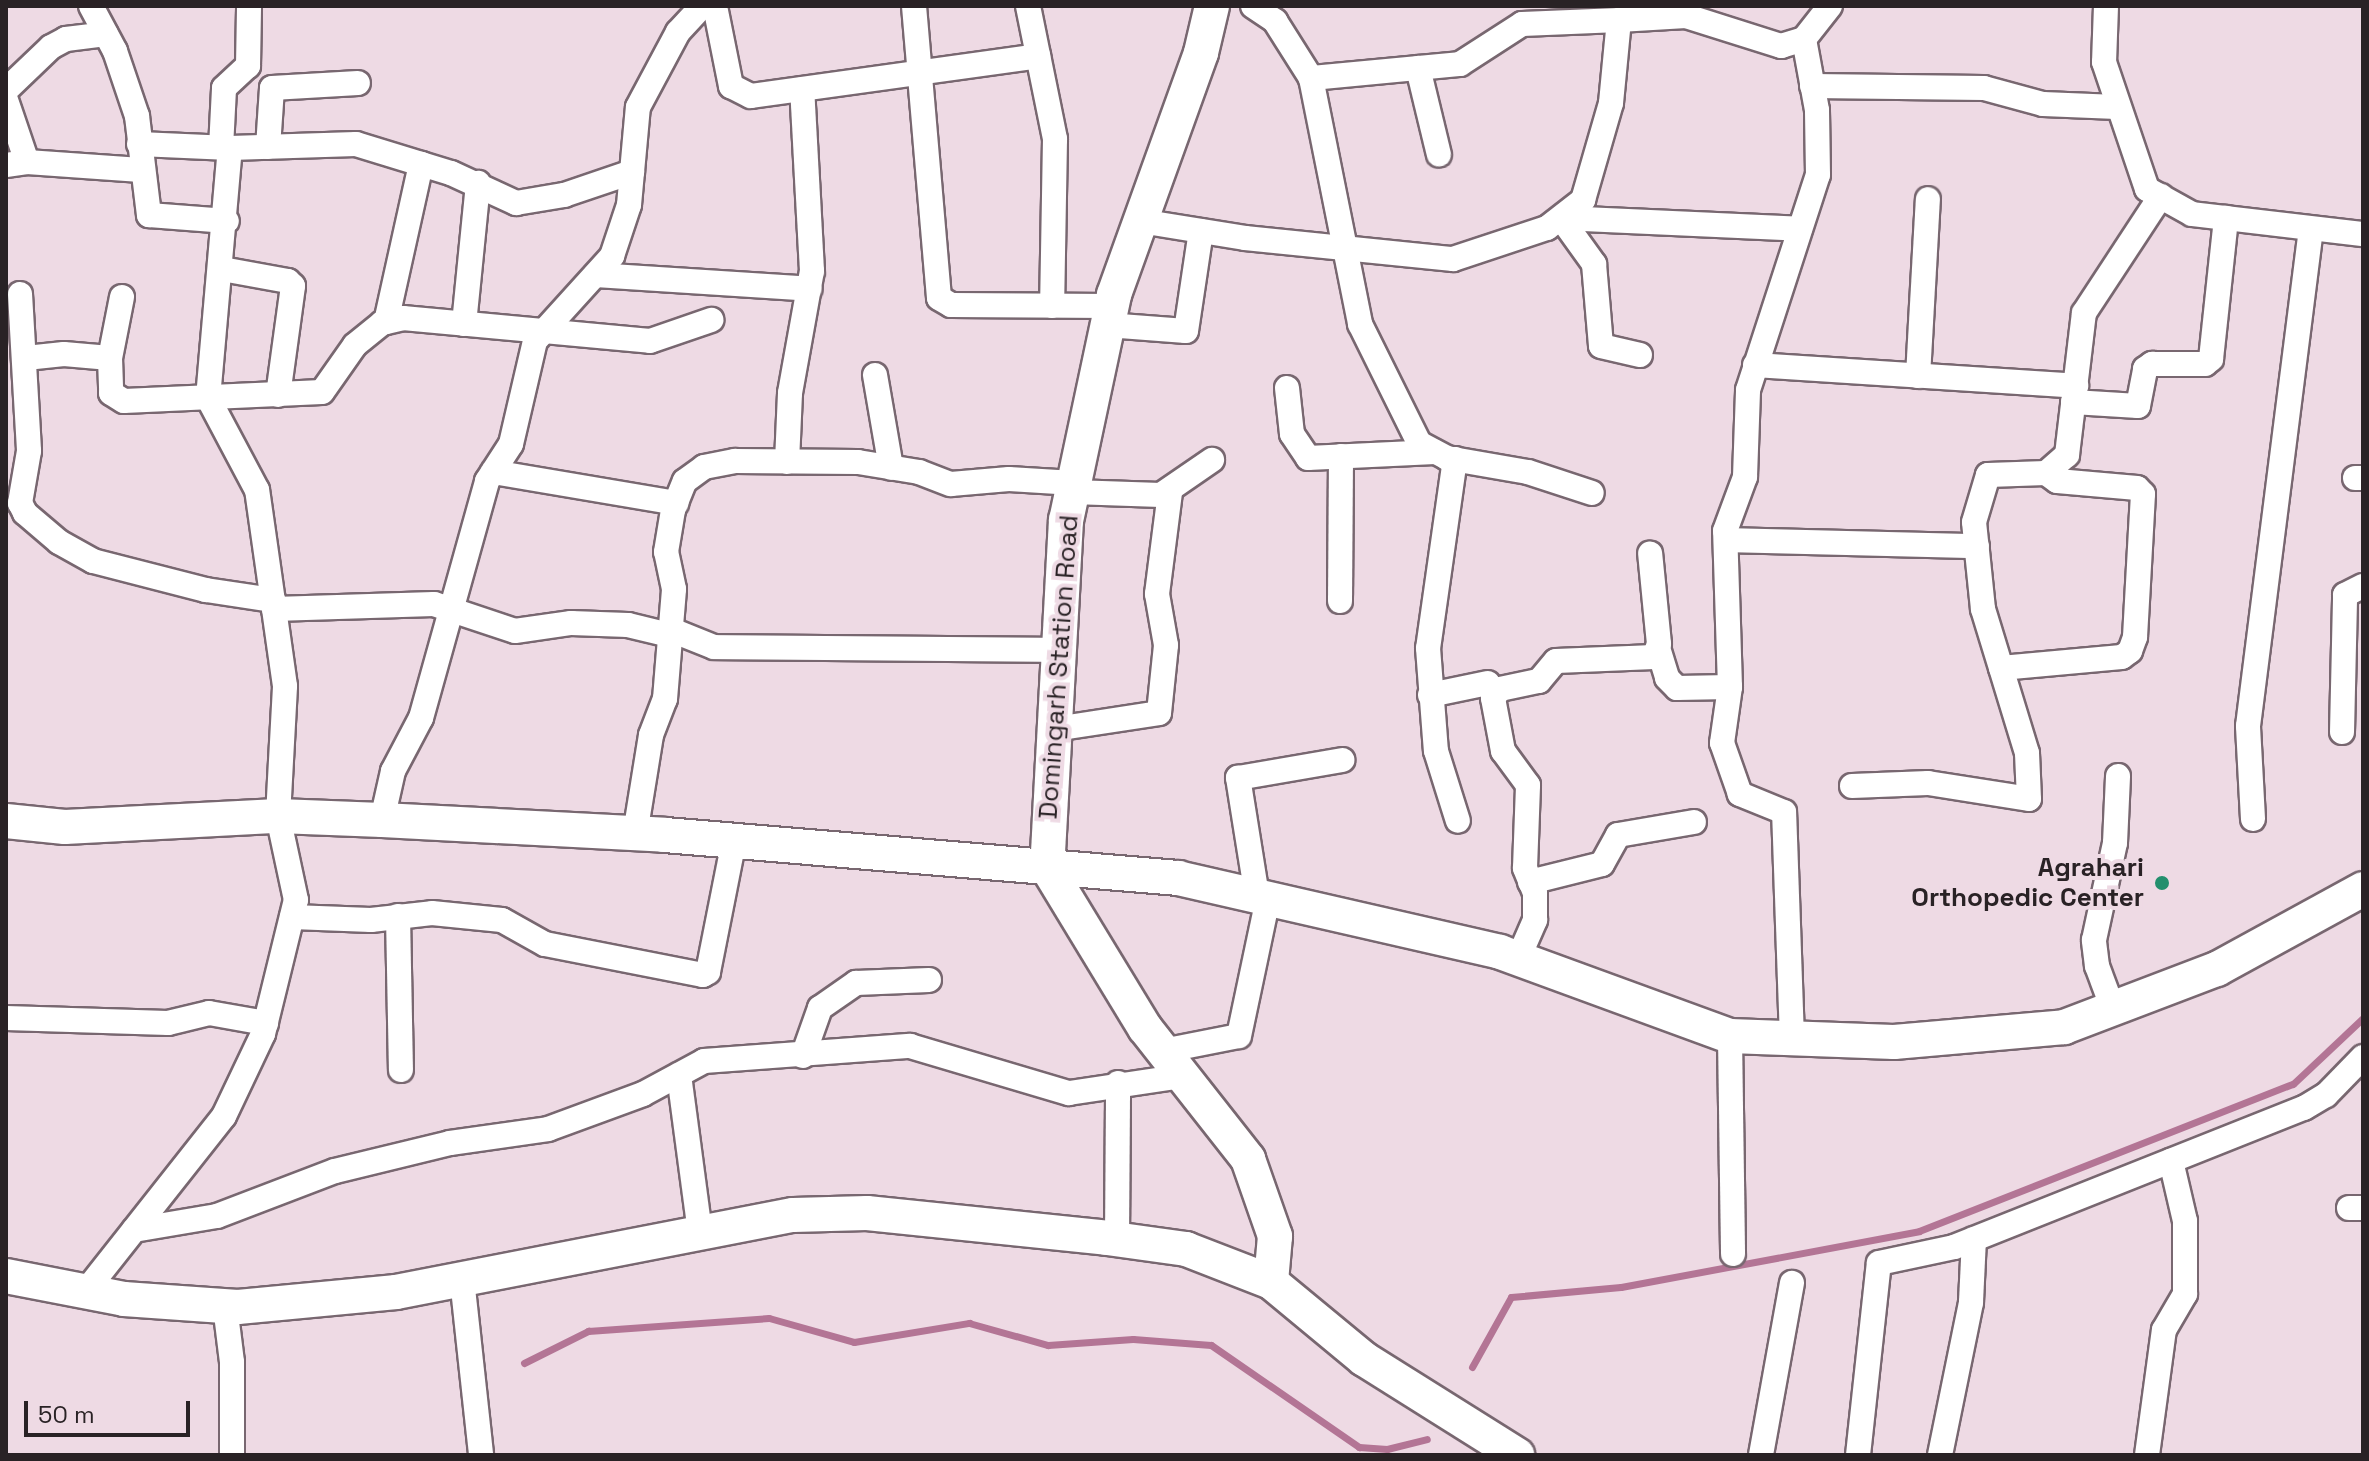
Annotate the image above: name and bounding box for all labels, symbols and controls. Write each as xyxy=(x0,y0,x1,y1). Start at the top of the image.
street label: Domingarh Station Road xyxy=(1033,514,1085,820)
place label: Agrahari Orthopedic Center xyxy=(1911,852,2144,914)
marker: Agrahari Orthopedic Center xyxy=(2151,872,2173,894)
scale bar xyxy=(28,1385,194,1435)
text: 50 m xyxy=(38,1399,95,1430)

